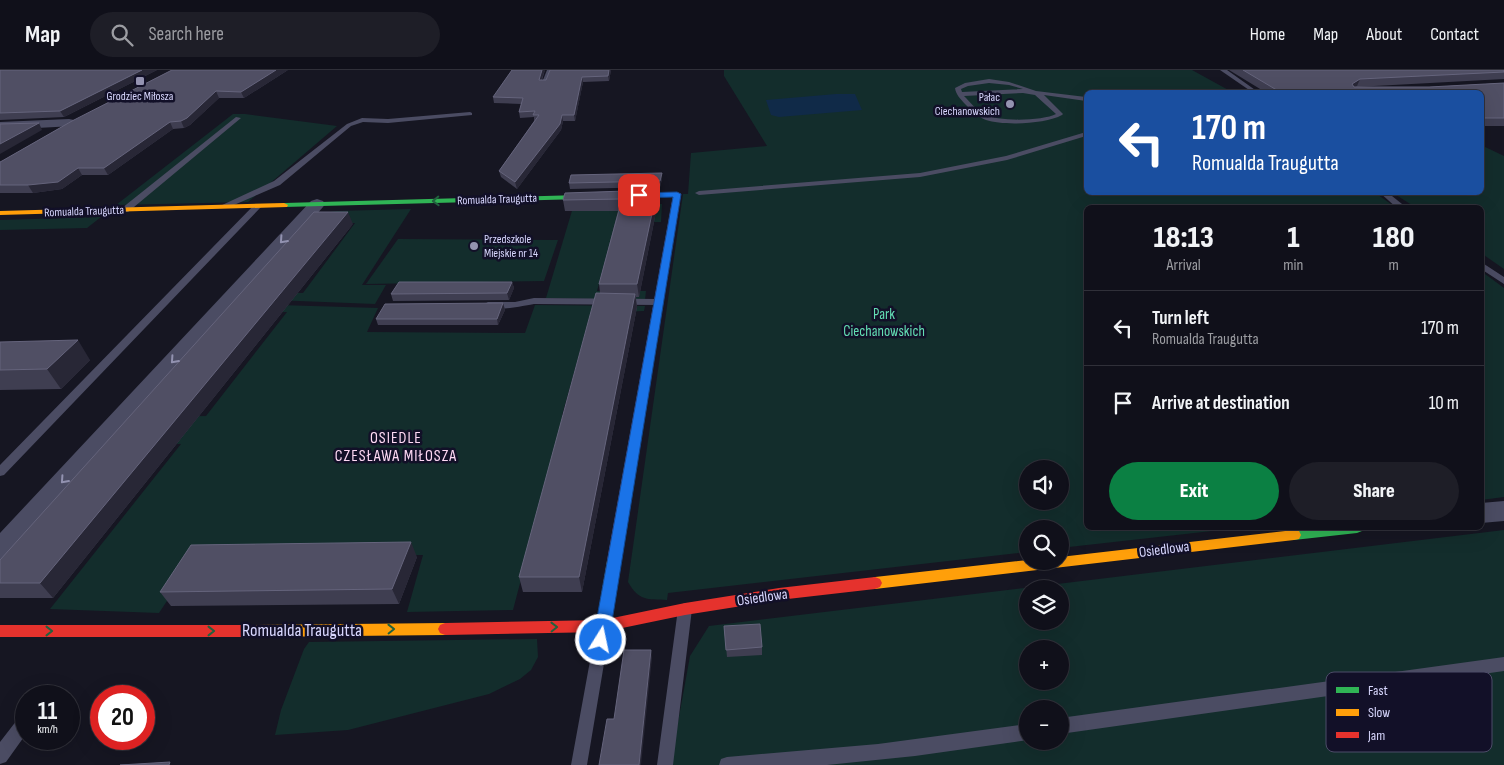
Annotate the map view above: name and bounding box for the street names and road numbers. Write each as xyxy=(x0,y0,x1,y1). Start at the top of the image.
street label: Romualda Traugutta xyxy=(457,191,538,208)
street label: Romualda Traugutta xyxy=(44,203,125,220)
street label: Osiedlowa xyxy=(1138,537,1191,562)
street label: Osiedlowa xyxy=(736,585,789,610)
street label: Romualda Traugutta xyxy=(242,620,362,641)

